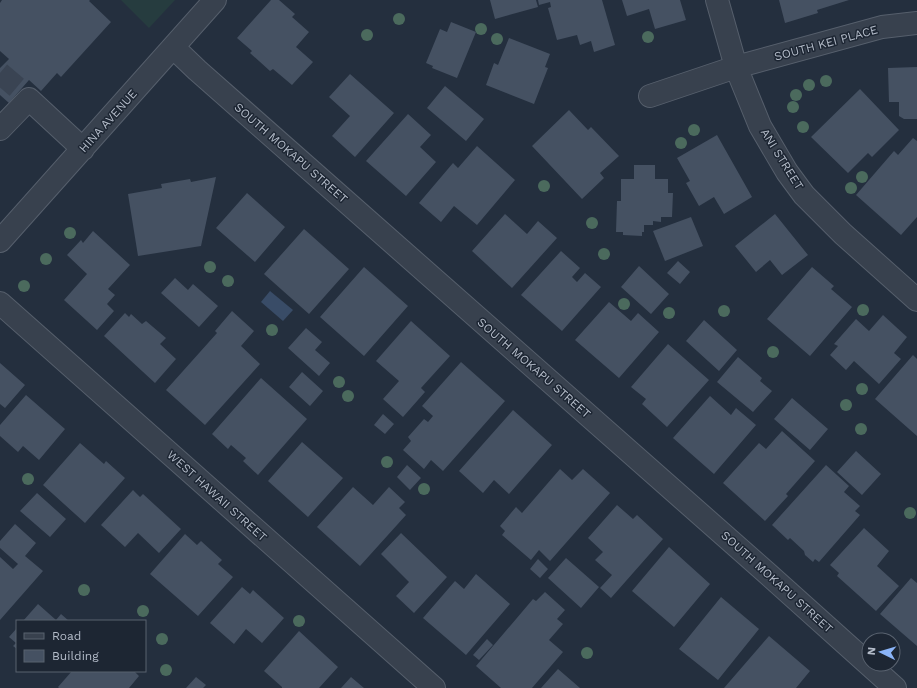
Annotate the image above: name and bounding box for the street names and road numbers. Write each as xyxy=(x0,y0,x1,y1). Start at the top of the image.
street label: SOUTH KEI PLACE xyxy=(773,22,880,64)
street label: HINA AVENUE xyxy=(76,86,140,155)
street label: SOUTH MOKAPU STREET xyxy=(232,100,350,206)
street label: ANI STREET xyxy=(758,126,806,192)
street label: SOUTH MOKAPU STREET xyxy=(475,315,593,421)
street label: WEST HAWAII STREET xyxy=(164,448,270,544)
street label: SOUTH MOKAPU STREET xyxy=(718,528,836,636)

